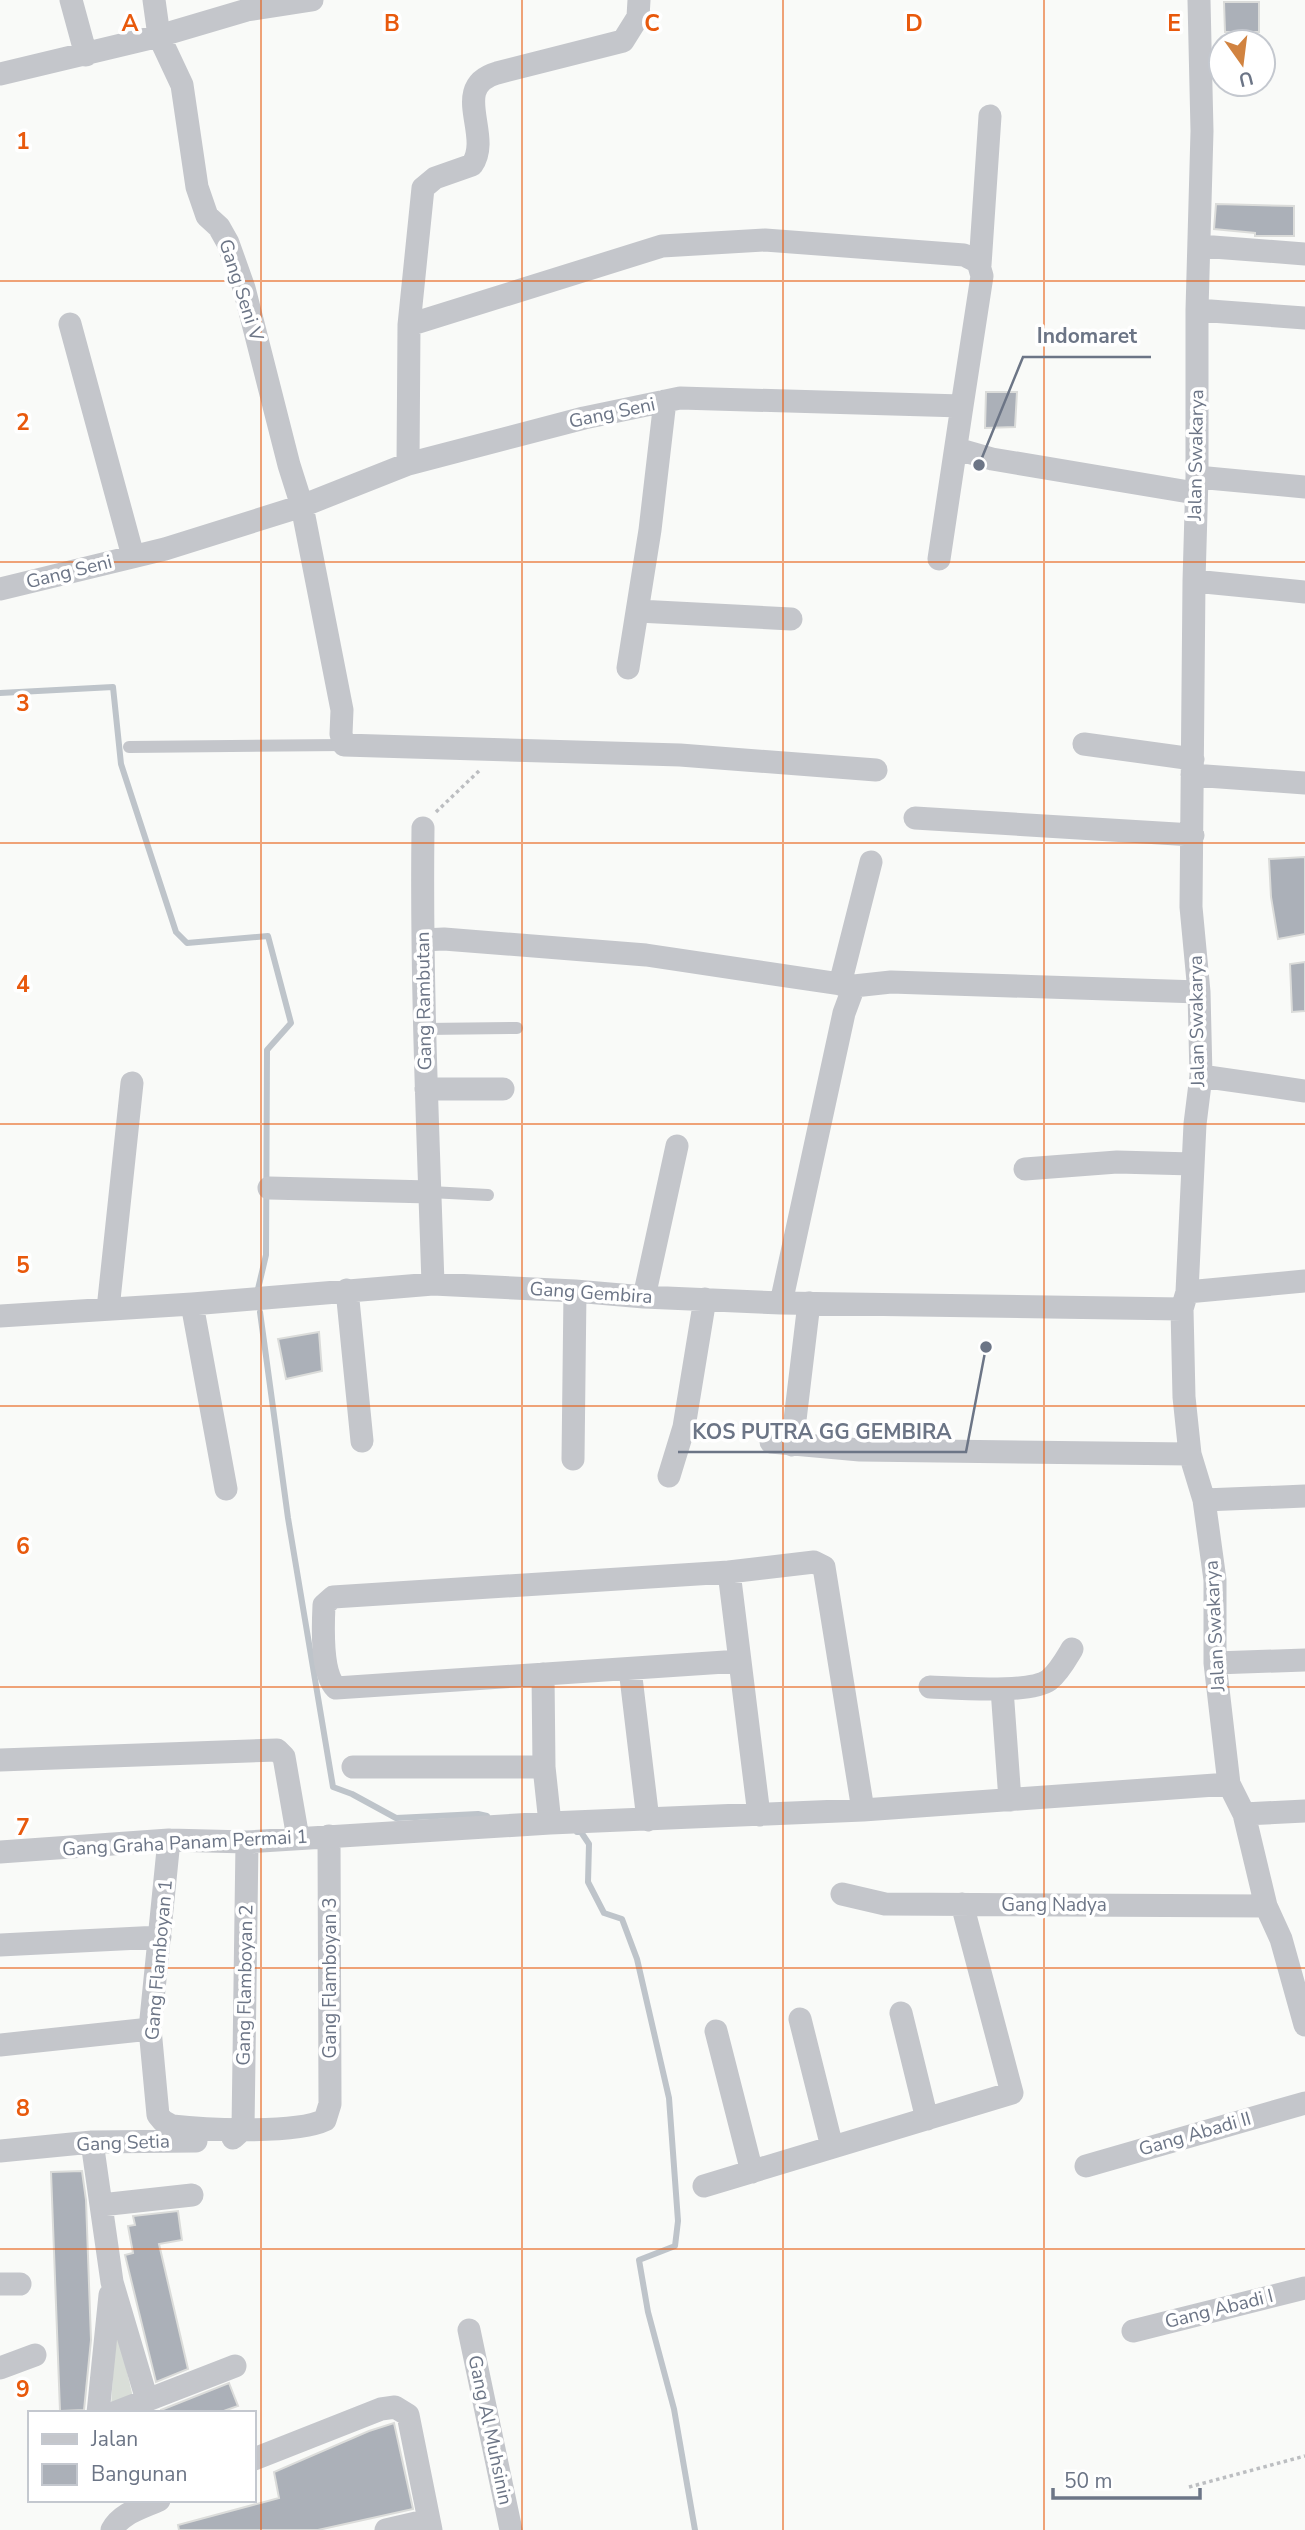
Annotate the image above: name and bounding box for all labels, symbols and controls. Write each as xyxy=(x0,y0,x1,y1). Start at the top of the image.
text: A xyxy=(121,8,139,39)
text: B xyxy=(384,8,400,39)
text: C xyxy=(644,8,660,39)
text: D xyxy=(905,8,923,39)
text: E xyxy=(1167,8,1181,39)
north arrow xyxy=(1207,28,1277,98)
text: U xyxy=(1236,64,1256,93)
text: 1 xyxy=(16,126,30,157)
street label: Gang Seni V xyxy=(212,236,270,345)
callout: Indomaret xyxy=(1023,315,1151,357)
text: Indomaret xyxy=(1037,322,1138,350)
street label: Jalan Swakarya xyxy=(1182,389,1210,522)
street label: Gang Seni xyxy=(566,391,658,435)
text: 2 xyxy=(16,407,30,438)
street label: Gang Seni xyxy=(23,549,115,595)
text: 3 xyxy=(16,688,30,719)
street label: Gang Rambutan xyxy=(410,931,438,1071)
street label: Jalan Swakarya xyxy=(1183,955,1211,1088)
text: 4 xyxy=(16,969,30,1000)
text: 5 xyxy=(16,1250,30,1281)
street label: Gang Gembira xyxy=(529,1276,653,1310)
callout: KOS PUTRA GG GEMBIRA xyxy=(678,1410,966,1452)
text: KOS PUTRA GG GEMBIRA xyxy=(692,1418,952,1446)
text: 6 xyxy=(16,1531,30,1562)
street label: Jalan Swakarya xyxy=(1199,1560,1231,1693)
text: 7 xyxy=(16,1812,30,1843)
street label: Gang Graha Panam Permai 1 xyxy=(61,1824,309,1862)
street label: Gang Flamboyan 1 xyxy=(139,1879,179,2041)
street label: Gang Nadya xyxy=(1001,1892,1107,1918)
street label: Gang Flamboyan 3 xyxy=(317,1897,343,2059)
street label: Gang Flamboyan 2 xyxy=(231,1904,259,2066)
text: 8 xyxy=(16,2093,30,2124)
street label: Gang Abadi II xyxy=(1136,2106,1254,2162)
street label: Gang Setia xyxy=(76,2128,170,2158)
street label: Gang Abadi I xyxy=(1162,2283,1276,2335)
street label: Gang Al Muhsinin xyxy=(461,2353,519,2507)
text: 9 xyxy=(16,2374,30,2405)
legend xyxy=(28,2411,256,2502)
text: Jalan xyxy=(90,2425,138,2453)
scale bar xyxy=(1053,2456,1200,2500)
text: Bangunan xyxy=(91,2460,187,2488)
text: 50 m xyxy=(1064,2467,1113,2495)

